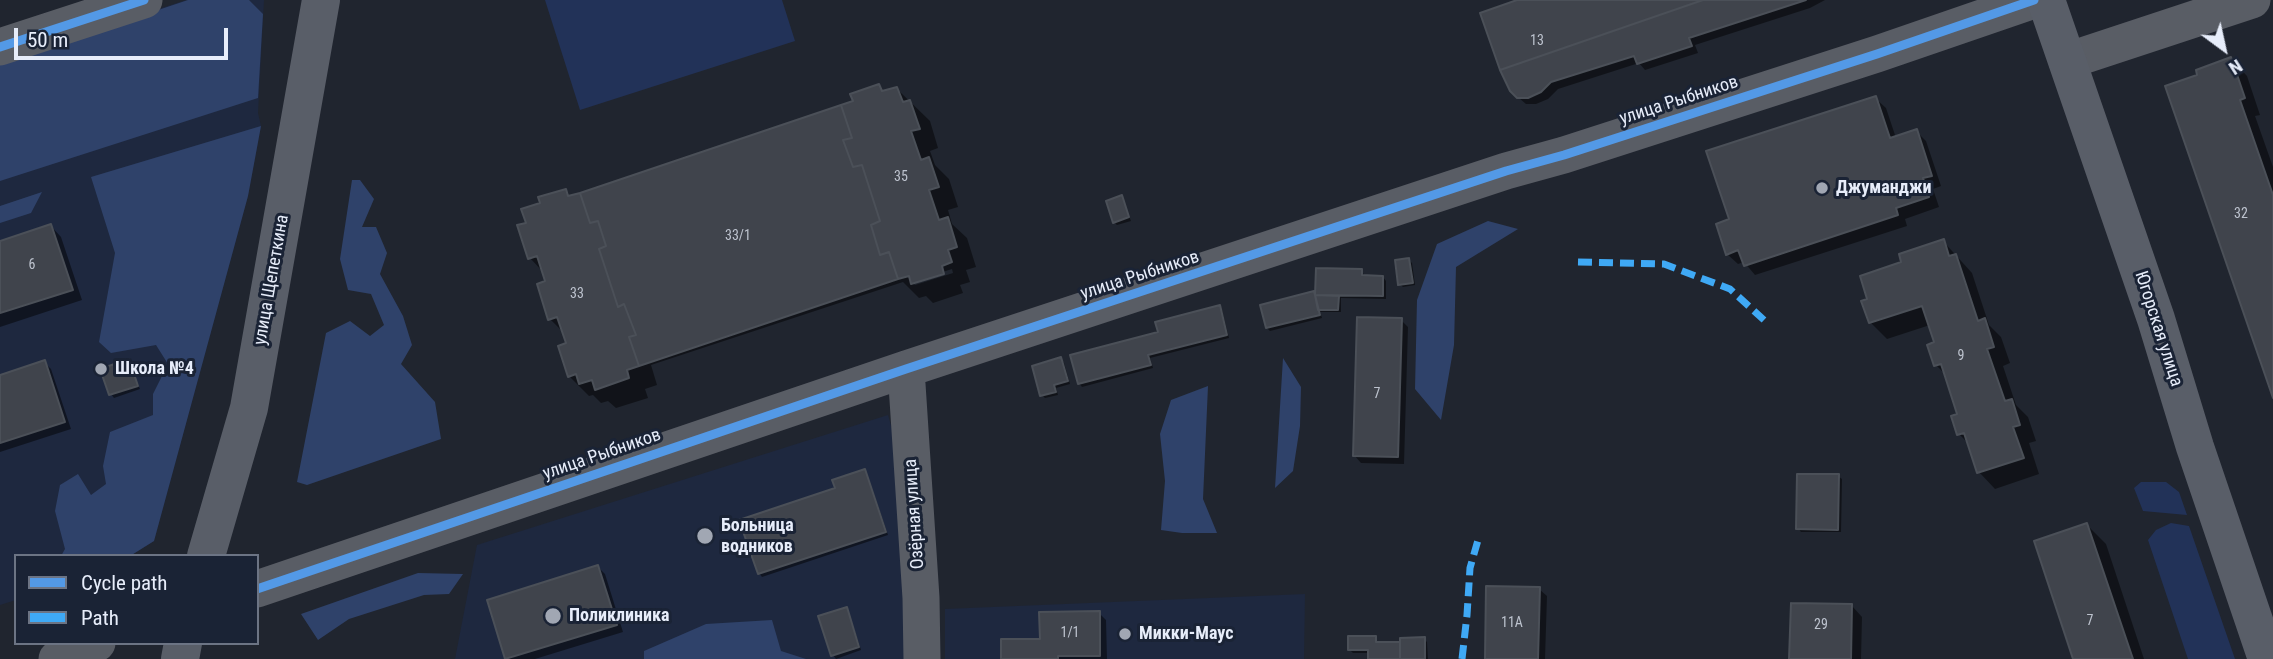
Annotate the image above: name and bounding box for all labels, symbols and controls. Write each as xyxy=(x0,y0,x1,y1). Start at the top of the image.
scale bar xyxy=(18,14,231,58)
north arrow xyxy=(2189,14,2259,84)
text: 50 m xyxy=(27,28,68,52)
house number: 13 xyxy=(1530,33,1544,49)
text: N xyxy=(2225,54,2247,80)
street label: улица Рыбников xyxy=(1617,72,1741,130)
house number: 35 xyxy=(894,169,908,185)
place label: Джуманджи xyxy=(1836,177,1931,199)
marker: Джуманджи xyxy=(1814,180,1830,196)
house number: 32 xyxy=(2234,206,2248,222)
street label: улица Щепеткина xyxy=(250,213,294,347)
house number: 33/1 xyxy=(725,228,751,244)
street label: улица Рыбников xyxy=(1078,247,1202,305)
house number: 6 xyxy=(29,257,35,273)
street label: Югорская улица xyxy=(2129,269,2187,389)
house number: 33 xyxy=(570,286,584,302)
house number: 9 xyxy=(1958,348,1964,364)
place label: Школа №4 xyxy=(115,358,194,380)
marker: Школа №4 xyxy=(93,361,109,377)
house number: 7 xyxy=(1374,386,1380,402)
street label: улица Рыбников xyxy=(540,425,664,485)
street label: Озёрная улица xyxy=(900,458,930,570)
place label: Больница водников xyxy=(721,515,794,558)
marker: Больница водников xyxy=(695,526,715,546)
legend xyxy=(14,554,259,645)
text: Cycle path xyxy=(81,571,167,595)
place label: Поликлиника xyxy=(569,605,670,627)
text: Path xyxy=(81,606,119,630)
marker: Поликлиника xyxy=(543,606,563,626)
house number: 7 xyxy=(2087,613,2093,629)
house number: 11А xyxy=(1501,615,1523,631)
house number: 29 xyxy=(1814,617,1828,633)
place label: Микки-Маус xyxy=(1139,623,1233,645)
house number: 1/1 xyxy=(1060,625,1080,641)
marker: Микки-Маус xyxy=(1117,626,1133,642)

